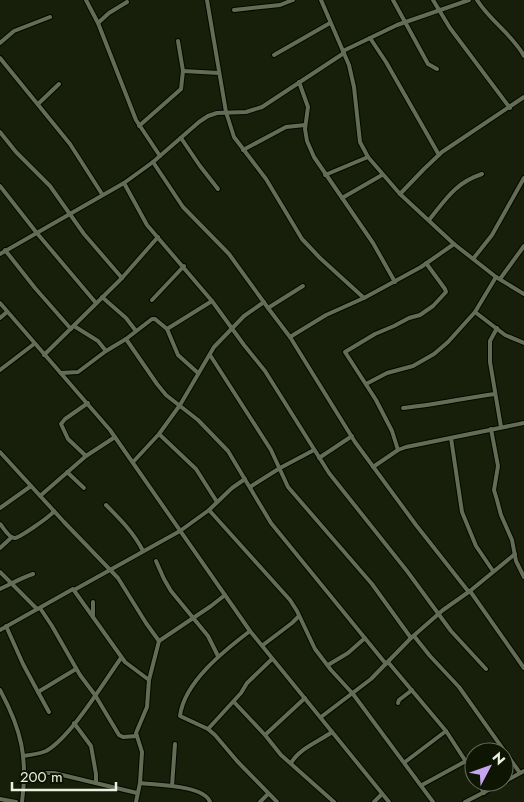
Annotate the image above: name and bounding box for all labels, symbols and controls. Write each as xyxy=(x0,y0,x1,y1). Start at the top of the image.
north arrow xyxy=(464,742,514,792)
text: N xyxy=(488,748,510,769)
scale bar xyxy=(12,760,116,792)
text: 200 m xyxy=(20,766,63,788)

